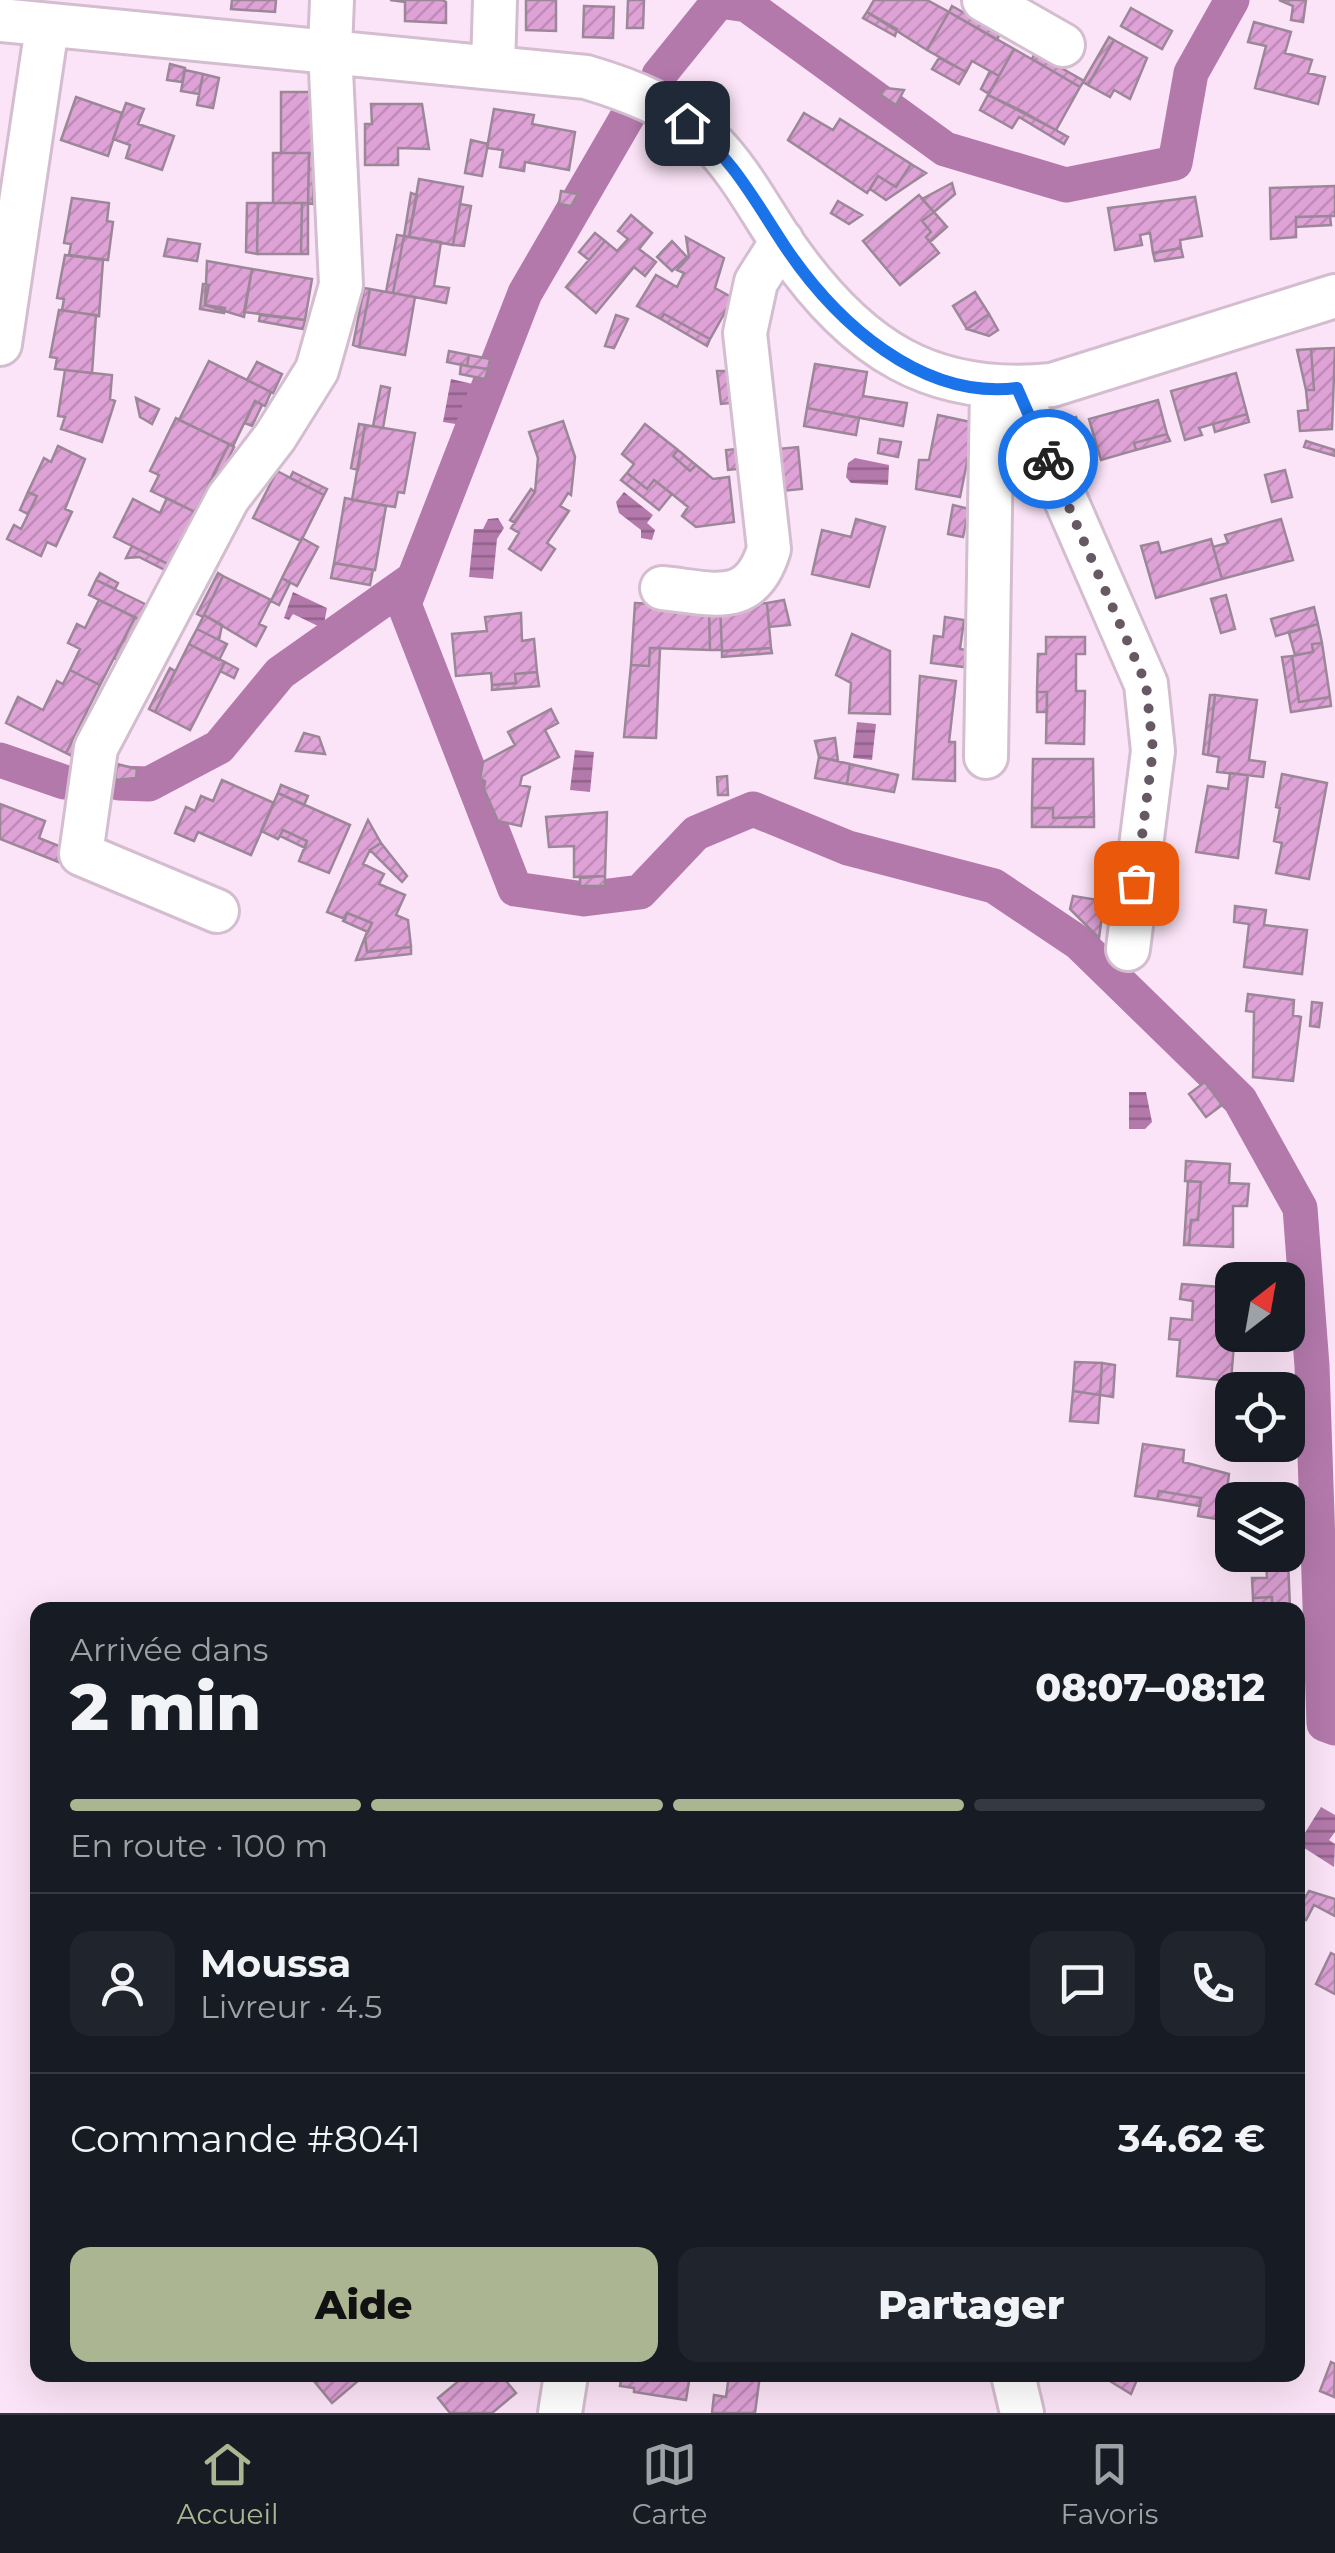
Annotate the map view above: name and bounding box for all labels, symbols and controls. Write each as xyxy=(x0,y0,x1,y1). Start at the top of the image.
pin xyxy=(645,81,730,166)
icon: home xyxy=(660,96,715,151)
courier xyxy=(998,409,1098,509)
icon: bike xyxy=(1021,432,1076,487)
pin xyxy=(1094,841,1179,926)
icon: bag xyxy=(1109,856,1164,911)
north arrow xyxy=(1215,1262,1305,1352)
map controls xyxy=(1215,1262,1305,1572)
button: locate xyxy=(1215,1372,1305,1462)
button: layers xyxy=(1215,1482,1305,1572)
text: Arrivée dans xyxy=(70,1630,268,1669)
text: 08:07–08:12 xyxy=(1035,1664,1265,1711)
text: 2 min xyxy=(70,1667,261,1746)
text: En route · 100 m xyxy=(70,1826,328,1865)
button: person xyxy=(70,1931,175,2036)
button: chat xyxy=(1030,1931,1135,2036)
button: phone xyxy=(1160,1931,1265,2036)
text: Moussa xyxy=(200,1940,351,1987)
text: Livreur · 4.5 xyxy=(200,1987,382,2026)
text: Commande #8041 xyxy=(70,2115,421,2162)
text: 34.62 € xyxy=(1118,2115,1265,2162)
button: Aide xyxy=(70,2247,658,2362)
button: Partager xyxy=(678,2247,1265,2362)
tab: Accueil xyxy=(177,2437,279,2531)
tab: Carte xyxy=(632,2437,707,2531)
tab: Favoris xyxy=(1061,2437,1158,2531)

